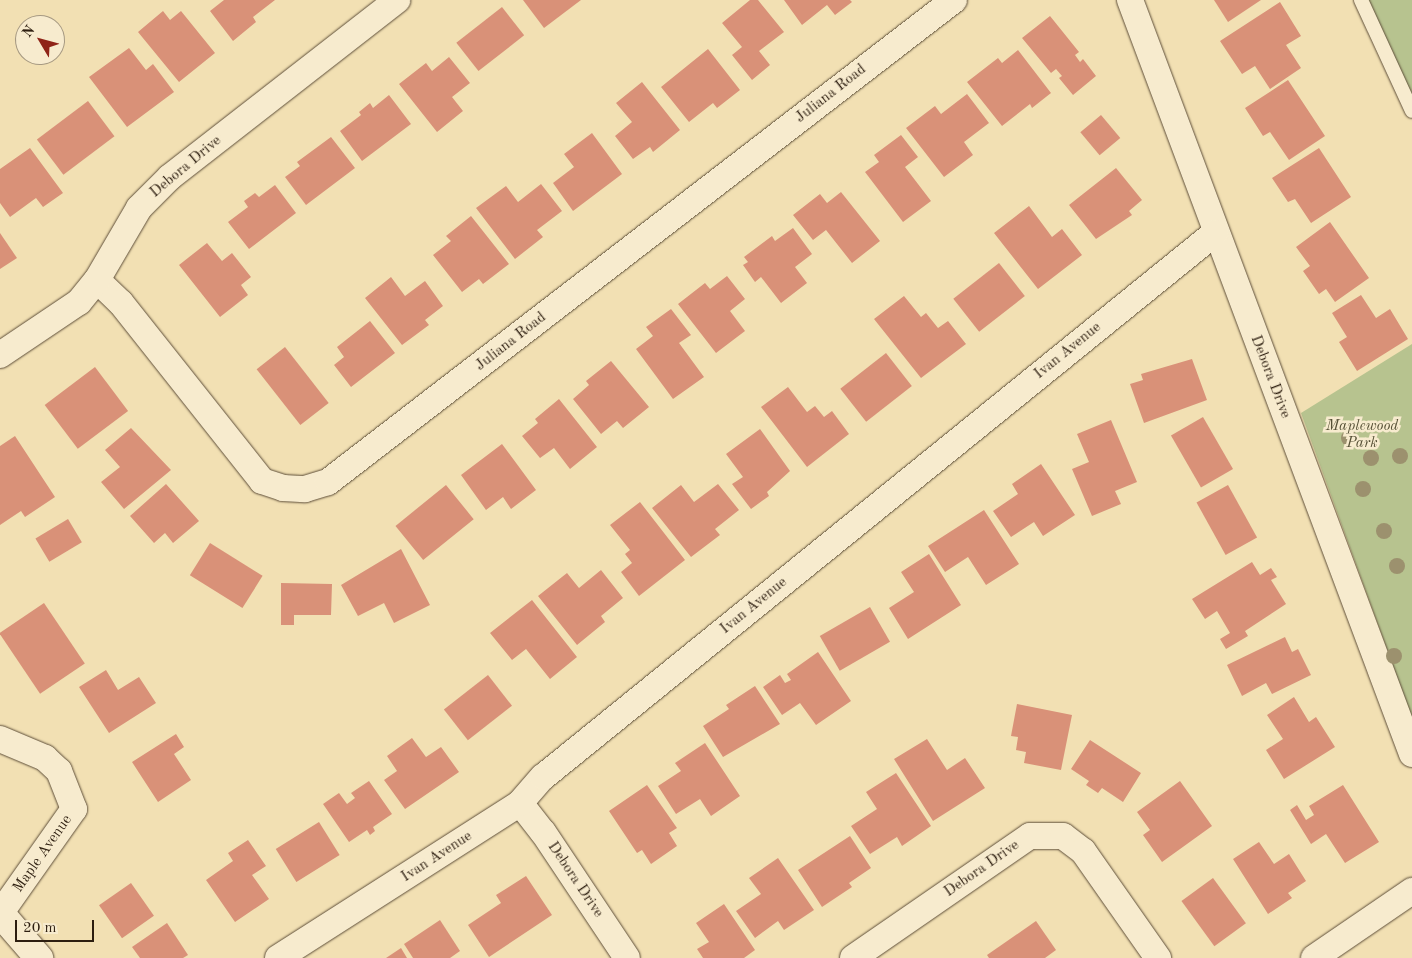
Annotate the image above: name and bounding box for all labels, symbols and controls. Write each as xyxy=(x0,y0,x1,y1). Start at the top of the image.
north arrow xyxy=(15,15,65,65)
text: N xyxy=(20,23,38,40)
street label: Juliana Road xyxy=(792,61,870,127)
street label: Debora Drive xyxy=(147,132,225,202)
street label: Juliana Road xyxy=(472,309,550,375)
street label: Ivan Avenue xyxy=(1031,319,1105,383)
street label: Debora Drive xyxy=(1246,333,1294,421)
park label: Maplewood Park xyxy=(1326,417,1398,452)
street label: Ivan Avenue xyxy=(717,574,791,638)
street label: Maple Avenue xyxy=(10,812,76,896)
street label: Ivan Avenue xyxy=(398,827,476,887)
street label: Debora Drive xyxy=(941,837,1023,901)
street label: Debora Drive xyxy=(543,839,607,921)
scale bar xyxy=(18,910,96,942)
text: 20 m xyxy=(23,921,57,936)

